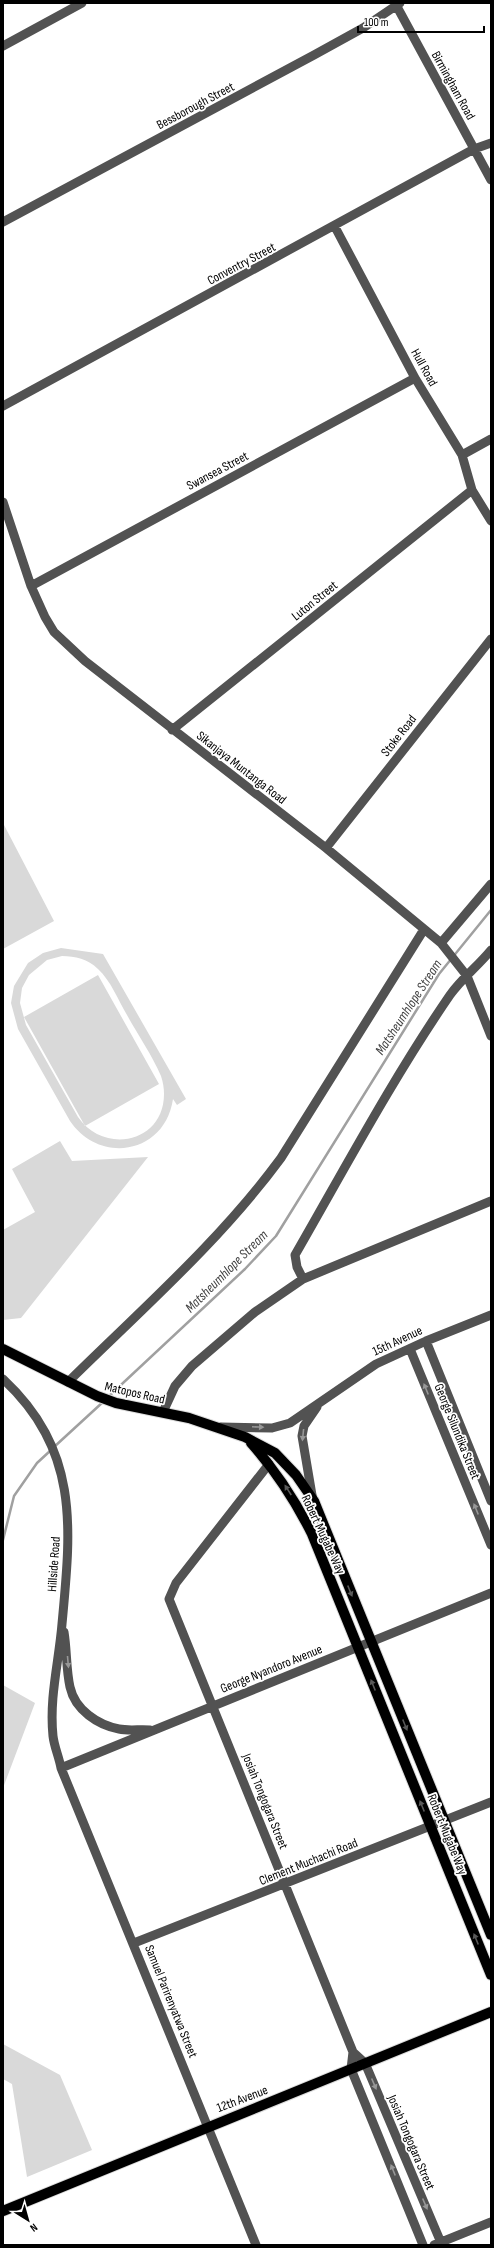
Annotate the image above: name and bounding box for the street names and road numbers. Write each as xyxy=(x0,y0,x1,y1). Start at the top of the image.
street label: Birmingham Road xyxy=(428,48,479,123)
street label: Bessborough Street xyxy=(154,79,237,133)
street label: Conventry Street xyxy=(204,239,278,289)
street label: Hull Road xyxy=(407,346,441,389)
street label: Swansea Street xyxy=(184,448,251,494)
street label: Luton Street xyxy=(288,577,341,624)
street label: Stoke Road xyxy=(378,712,420,760)
street label: Sikanjaya Muntanga Road xyxy=(193,728,290,808)
street label: 15th Avenue xyxy=(370,1322,425,1359)
street label: Matopos Road xyxy=(103,1378,166,1408)
street label: George Silundika Street xyxy=(431,1381,484,1482)
street label: Robert Mugabe Way xyxy=(298,1492,348,1577)
street label: Hillside Road xyxy=(44,1536,64,1592)
street label: George Nyandoro Avenue xyxy=(218,1641,325,1697)
street label: Josiah Tongogara Street xyxy=(238,1750,292,1852)
street label: Robert Mugabe Way xyxy=(424,1792,471,1877)
street label: Clement Muchachi Road xyxy=(257,1835,360,1889)
street label: Samuel Parirenyatwa Street xyxy=(141,1943,201,2060)
street label: 12th Avenue xyxy=(215,2082,270,2116)
street label: Josiah Tongogara Street xyxy=(383,2092,438,2192)

